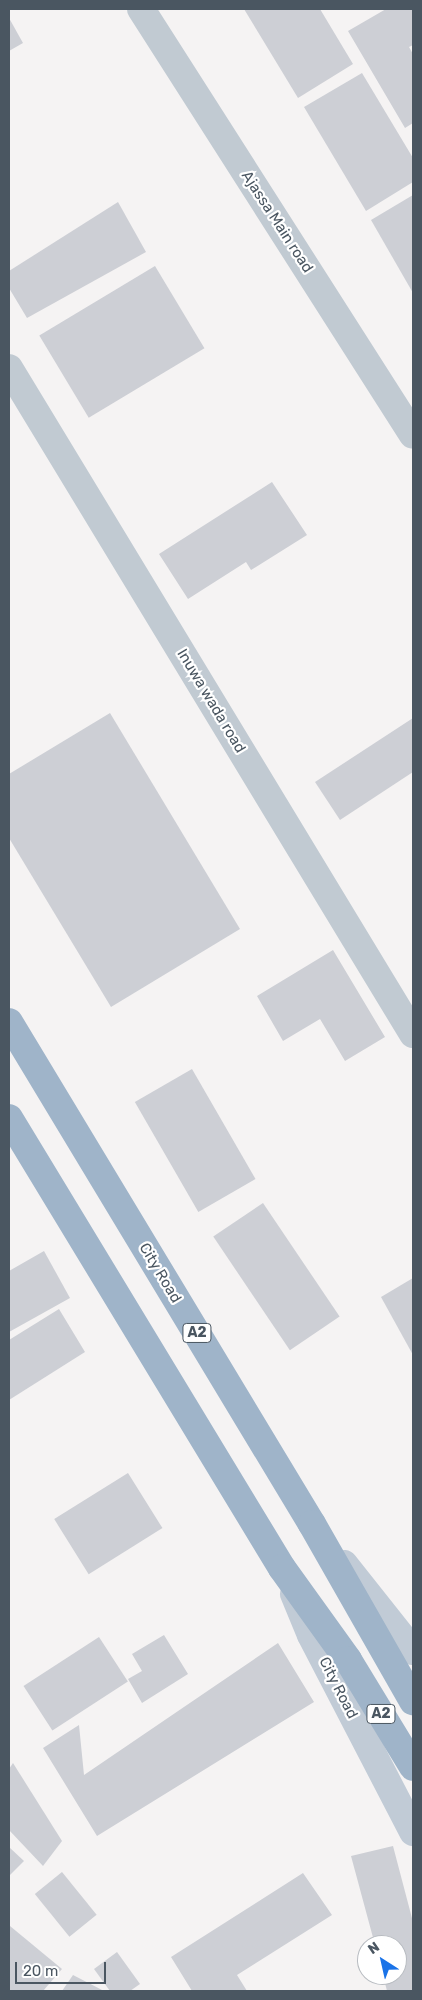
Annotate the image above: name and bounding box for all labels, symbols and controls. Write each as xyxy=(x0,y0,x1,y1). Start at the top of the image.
street label: Ajassa Main road xyxy=(237,168,317,276)
street label: Inuwa wada road xyxy=(173,646,249,756)
street label: City Road xyxy=(135,1240,185,1306)
road number: A2 xyxy=(182,1322,212,1345)
street label: City Road xyxy=(315,1654,361,1722)
road number: A2 xyxy=(366,1702,396,1726)
north arrow xyxy=(357,1935,407,1985)
text: N xyxy=(365,1938,383,1958)
scale bar xyxy=(18,1952,109,1984)
text: 20 m xyxy=(23,1962,58,1980)

